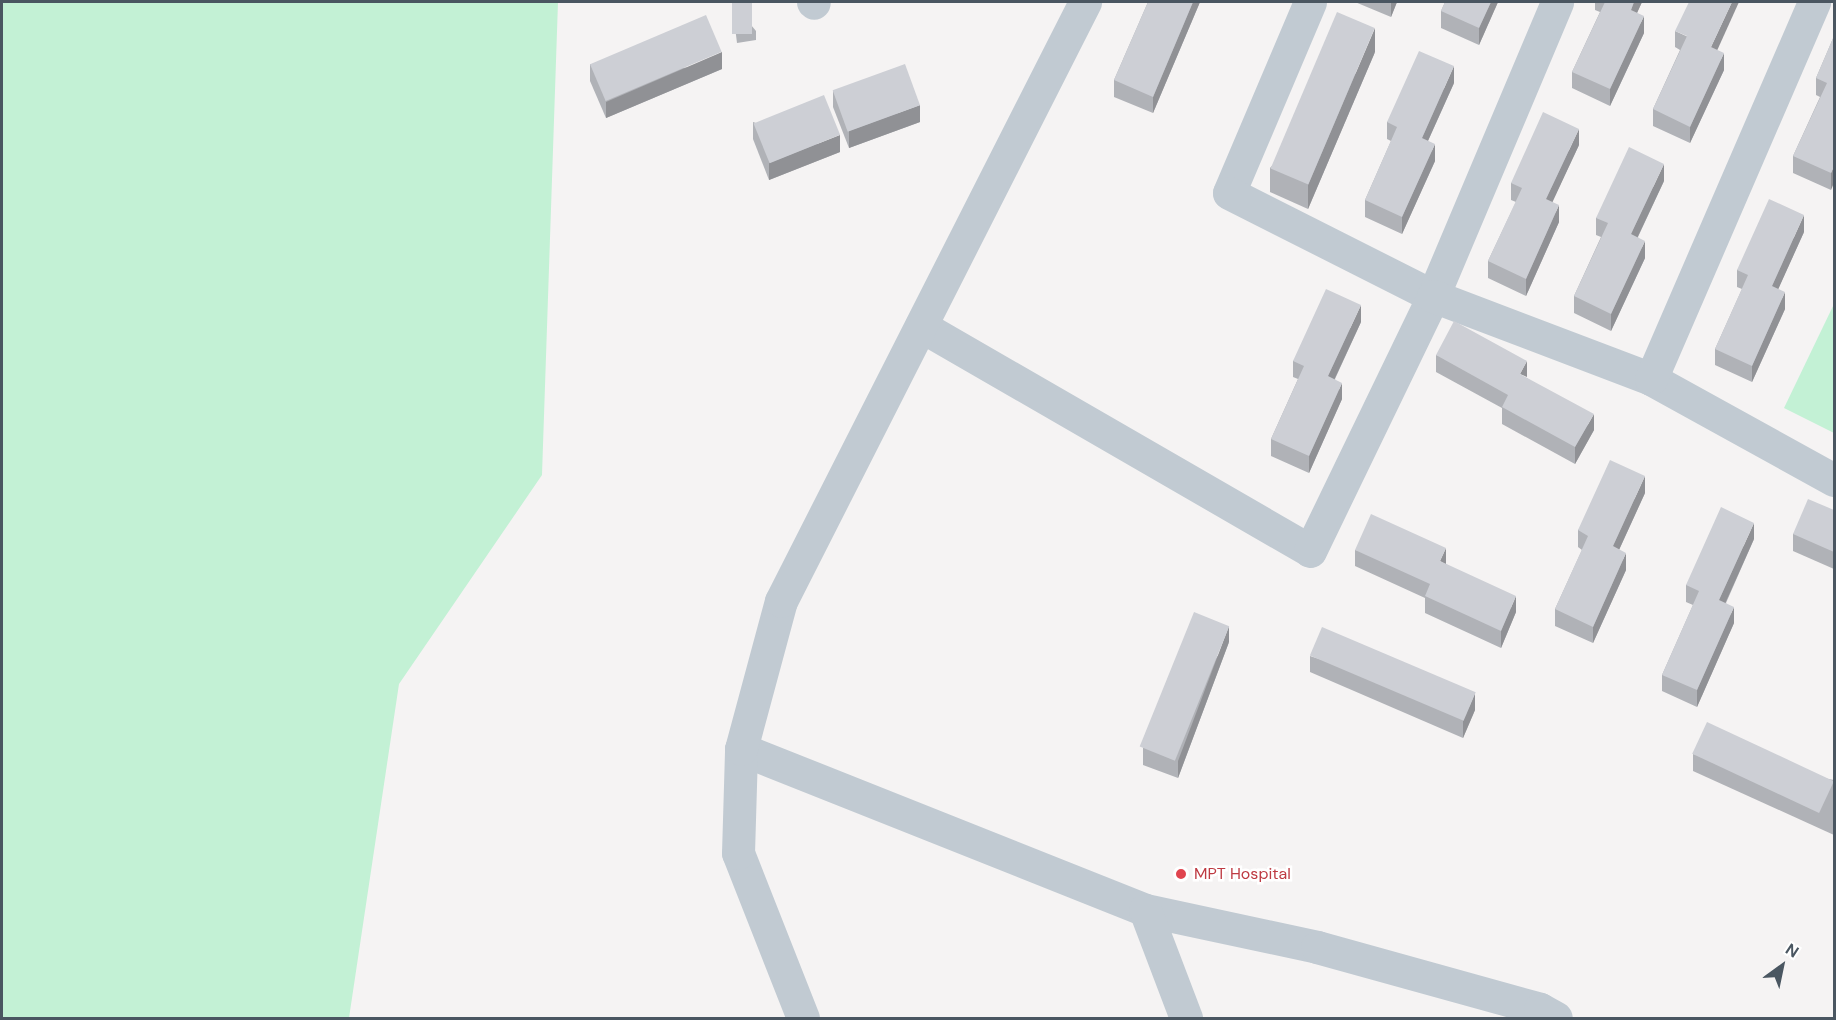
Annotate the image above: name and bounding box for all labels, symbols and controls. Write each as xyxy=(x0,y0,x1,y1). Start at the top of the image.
place label: MPT Hospital xyxy=(1194,864,1291,884)
marker: MPT Hospital xyxy=(1172,865,1190,883)
north arrow xyxy=(1752,936,1812,996)
text: N xyxy=(1781,938,1803,962)

